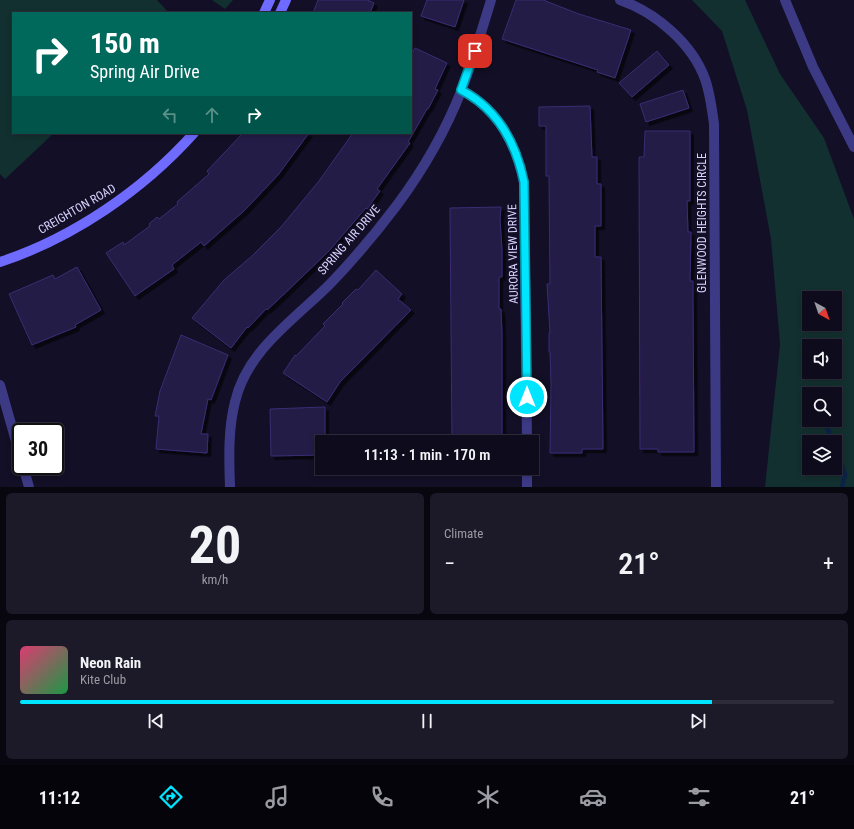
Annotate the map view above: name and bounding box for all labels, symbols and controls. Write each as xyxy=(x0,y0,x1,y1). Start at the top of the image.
text: 150 m xyxy=(90,27,160,60)
icon: right xyxy=(24,28,76,80)
pin xyxy=(458,34,492,68)
icon: arrive xyxy=(464,40,486,62)
text: Spring Air Drive xyxy=(90,61,200,82)
icon: left xyxy=(159,104,181,126)
icon: ahead xyxy=(201,104,223,126)
icon: right xyxy=(243,104,265,126)
street label: GLENWOOD HEIGHTS CIRCLE xyxy=(695,153,709,293)
street label: CREIGHTON ROAD xyxy=(36,181,118,237)
street label: SPRING AIR DRIVE xyxy=(315,202,383,278)
street label: AURORA VIEW DRIVE xyxy=(505,204,521,304)
north arrow xyxy=(802,291,842,331)
map controls xyxy=(802,291,842,475)
button: sound xyxy=(802,339,842,379)
position arrow xyxy=(506,376,548,418)
button: search xyxy=(802,387,842,427)
speed limit sign: 30 xyxy=(12,423,64,475)
button: layers xyxy=(802,435,842,475)
text: 11:13 · 1 min · 170 m xyxy=(364,446,490,464)
text: 20 xyxy=(189,515,241,576)
text: Climate xyxy=(444,526,483,541)
text: 21° xyxy=(618,546,660,581)
text: − xyxy=(444,551,455,576)
text: + xyxy=(823,551,834,576)
text: km/h xyxy=(202,572,228,587)
text: Neon Rain xyxy=(80,654,141,672)
text: Kite Club xyxy=(80,672,126,687)
icon: previous xyxy=(145,710,167,732)
icon: pause xyxy=(416,710,438,732)
icon: next xyxy=(687,710,709,732)
icon: directions xyxy=(157,783,185,811)
icon: music xyxy=(263,783,291,811)
icon: phone xyxy=(368,783,396,811)
icon: climate xyxy=(474,783,502,811)
icon: car xyxy=(579,783,607,811)
icon: filters xyxy=(685,783,713,811)
text: 11:12 xyxy=(39,787,80,808)
text: 21° xyxy=(790,787,815,808)

